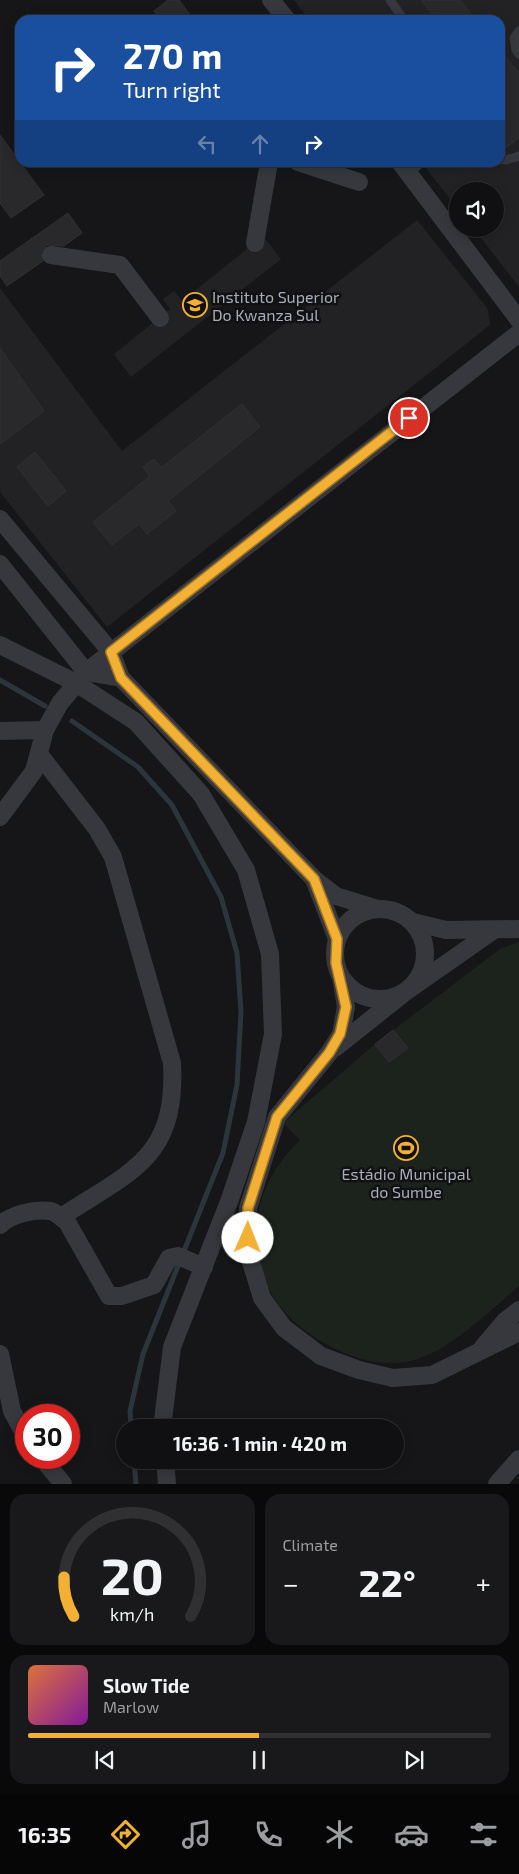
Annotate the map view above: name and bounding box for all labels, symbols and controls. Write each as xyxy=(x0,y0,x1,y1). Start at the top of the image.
text: 270 m xyxy=(123,34,222,76)
icon: right xyxy=(40,35,105,100)
text: Turn right xyxy=(123,76,221,102)
icon: left xyxy=(193,130,221,158)
icon: ahead xyxy=(246,130,274,158)
icon: right xyxy=(299,130,327,158)
map controls xyxy=(449,182,504,237)
button: sound xyxy=(449,182,504,237)
place label: Instituto Superior Do Kwanza Sul xyxy=(212,287,340,324)
school or university icon: Instituto Superior Do Kwanza Sul xyxy=(182,292,208,318)
pin xyxy=(388,397,430,439)
icon: arrive xyxy=(395,404,423,432)
sports icon: Estádio Municipal do Sumbe xyxy=(393,1135,419,1161)
place label: Estádio Municipal do Sumbe xyxy=(342,1164,471,1201)
position arrow xyxy=(221,1211,273,1263)
speed limit sign: 30 xyxy=(15,1404,80,1469)
text: 16:36 · 1 min · 420 m xyxy=(173,1432,347,1455)
text: Climate xyxy=(283,1535,338,1554)
text: 20 xyxy=(101,1543,164,1605)
text: 22° xyxy=(359,1559,416,1605)
text: − xyxy=(283,1566,299,1600)
text: + xyxy=(476,1566,491,1600)
text: km/h xyxy=(110,1603,154,1625)
text: Slow Tide xyxy=(103,1674,190,1697)
text: Marlow xyxy=(103,1697,159,1716)
icon: previous xyxy=(91,1746,119,1774)
icon: pause xyxy=(245,1746,273,1774)
icon: next xyxy=(400,1746,428,1774)
icon: directions xyxy=(108,1817,143,1852)
icon: music xyxy=(179,1817,214,1852)
icon: phone xyxy=(251,1817,286,1852)
icon: climate xyxy=(322,1817,357,1852)
icon: car xyxy=(394,1817,429,1852)
icon: filters xyxy=(466,1817,501,1852)
text: 16:35 xyxy=(18,1821,71,1847)

